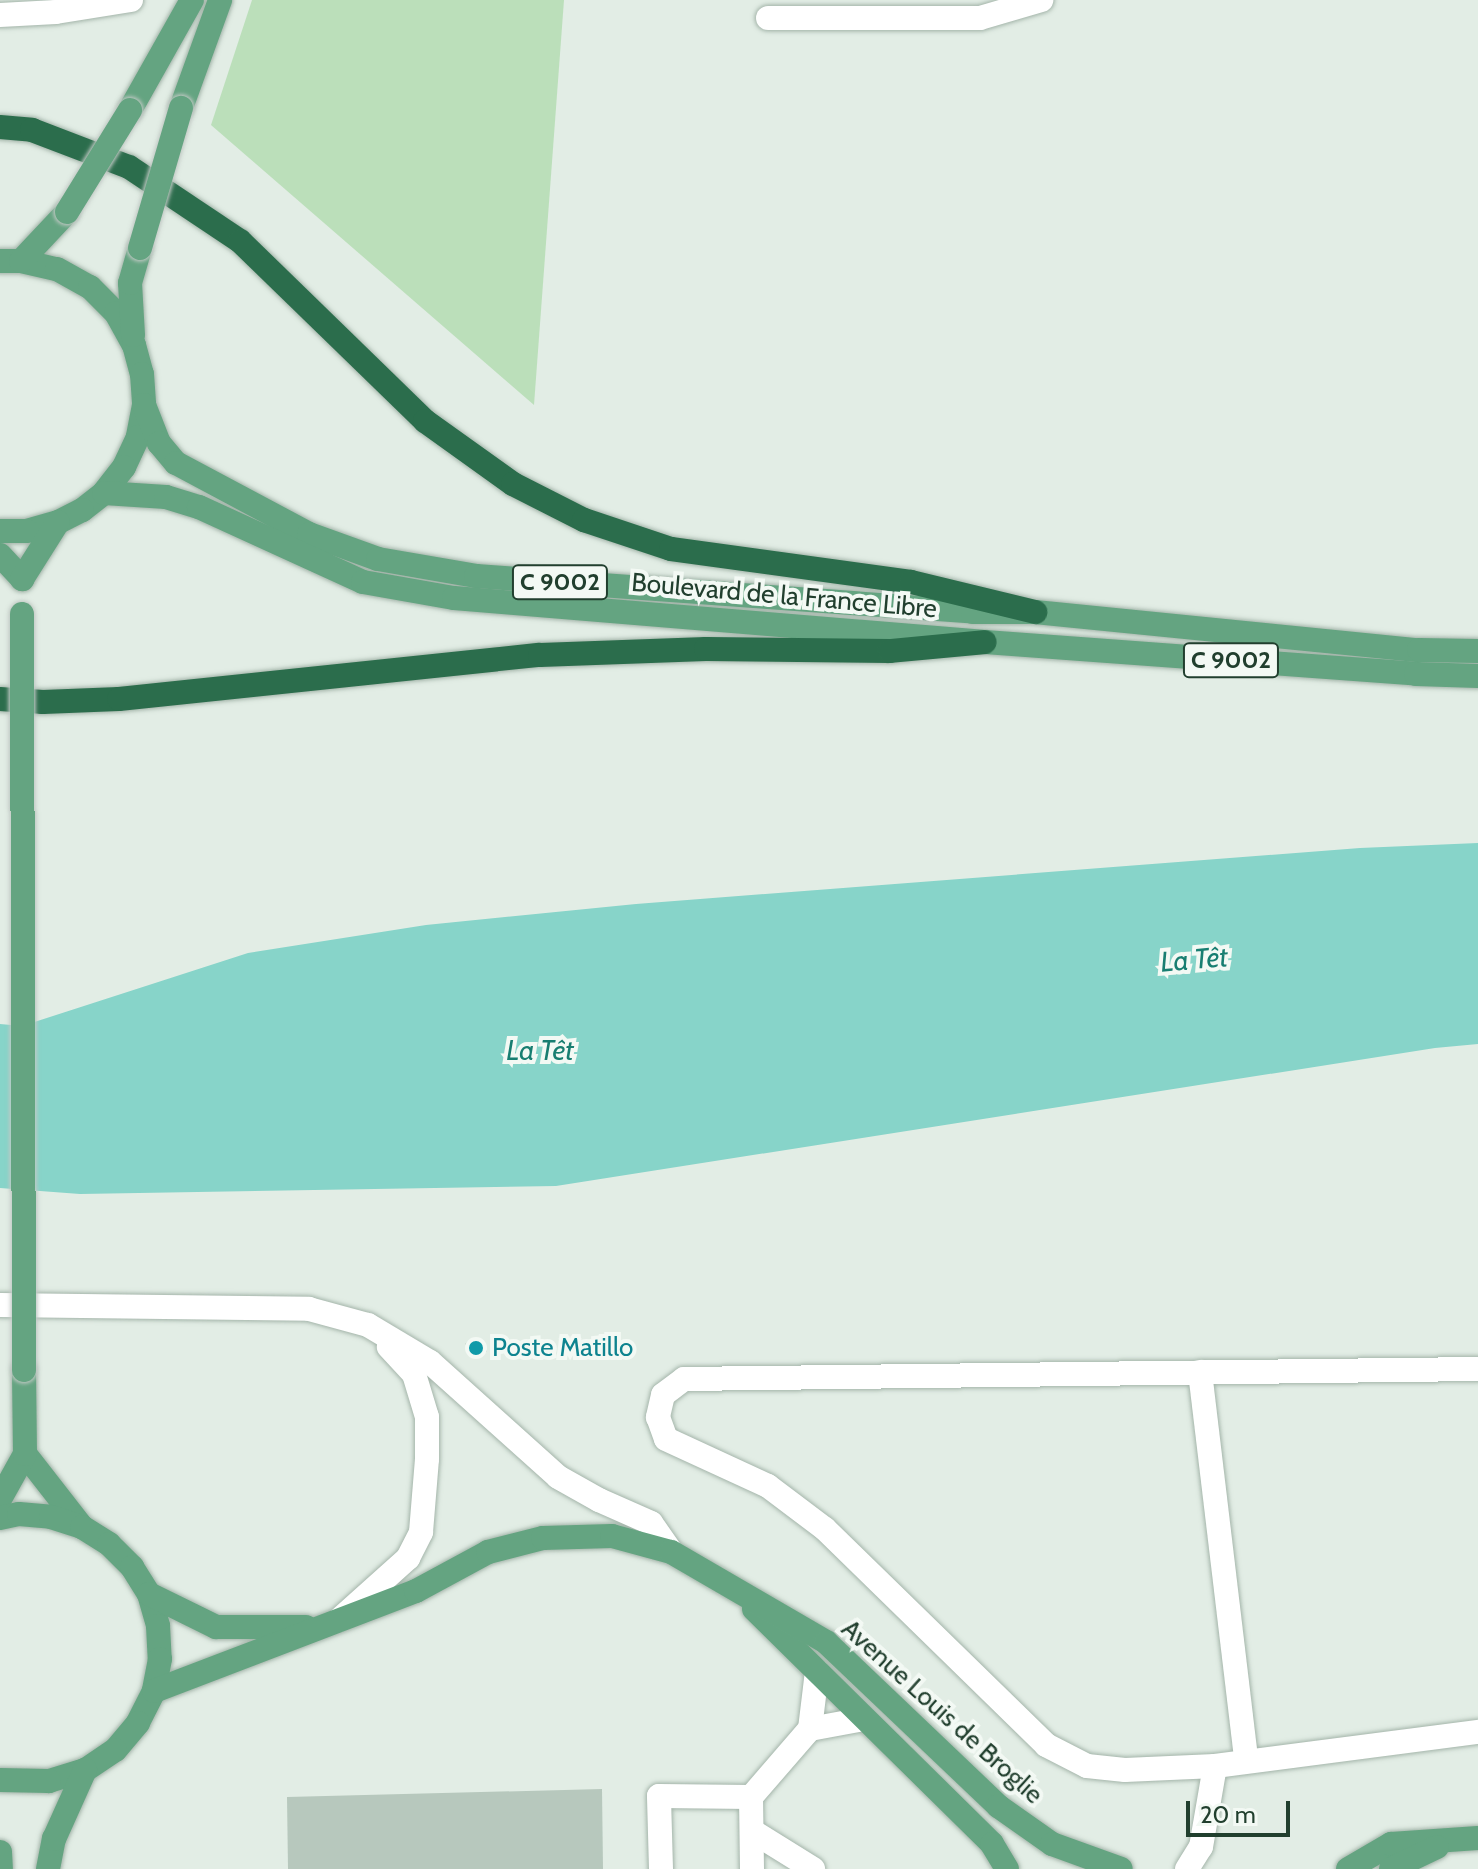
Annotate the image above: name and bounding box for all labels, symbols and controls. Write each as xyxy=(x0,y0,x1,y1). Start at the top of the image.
road number: C 9002 xyxy=(510,562,610,602)
street label: Boulevard de la France Libre xyxy=(630,567,938,625)
road number: C 9002 xyxy=(1181,640,1281,680)
water label: La Têt xyxy=(1159,939,1229,979)
water label: La Têt xyxy=(506,1033,574,1067)
place label: Poste Matillo xyxy=(492,1332,633,1364)
marker: Poste Matillo xyxy=(467,1339,485,1357)
street label: Avenue Louis de Broglie xyxy=(835,1613,1049,1811)
scale bar xyxy=(1190,1785,1294,1835)
text: 20 m xyxy=(1200,1800,1256,1829)

